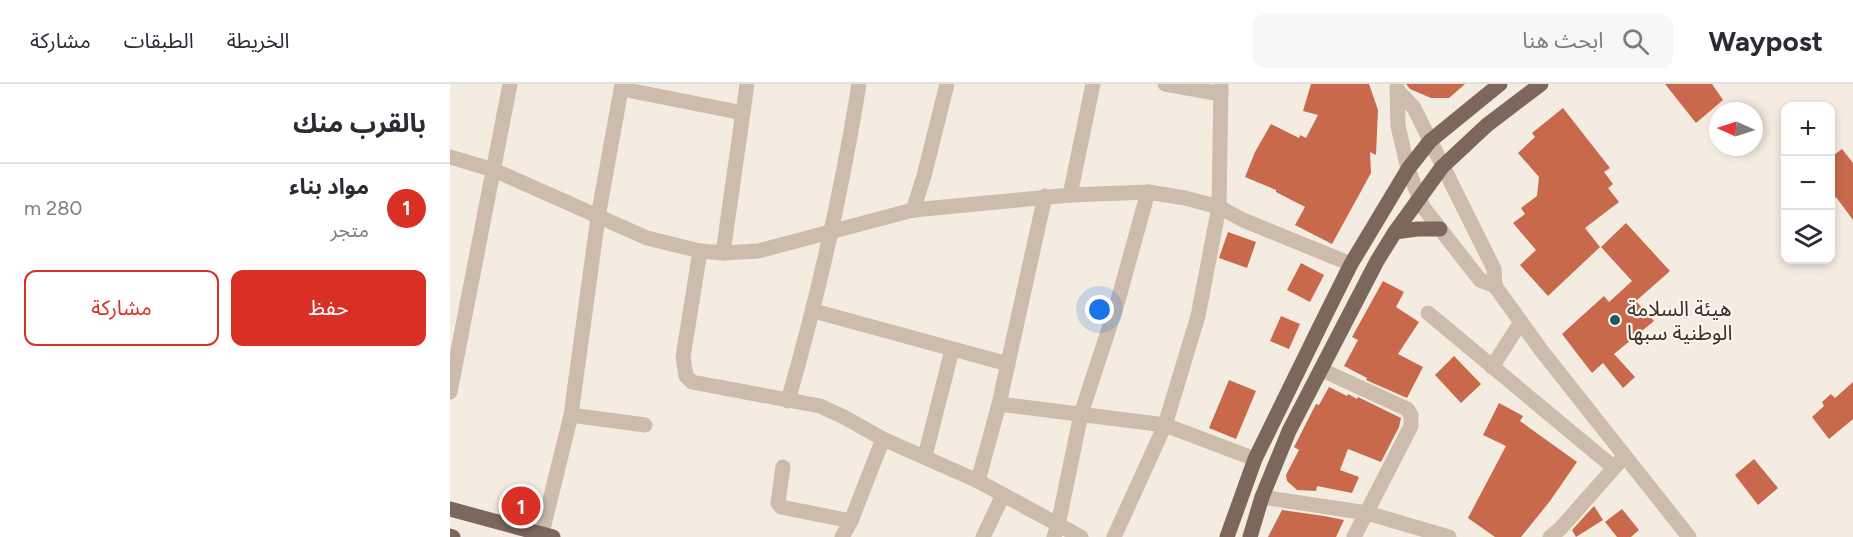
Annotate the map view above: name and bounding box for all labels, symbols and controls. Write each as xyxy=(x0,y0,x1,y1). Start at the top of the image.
search box xyxy=(1253,14,1673,68)
text: Waypost xyxy=(1709,24,1823,58)
icon: search xyxy=(1619,25,1652,58)
text: ابحث هنا xyxy=(1522,27,1604,54)
text: مشاركة xyxy=(30,28,91,53)
text: الطبقات xyxy=(124,28,194,53)
text: الخريطة xyxy=(227,28,290,53)
north arrow xyxy=(1709,102,1763,156)
map controls xyxy=(1781,102,1835,264)
button: + xyxy=(1781,102,1835,156)
text: بالقرب منك xyxy=(293,107,426,139)
button: − xyxy=(1781,156,1835,210)
text: مواد بناء xyxy=(289,173,369,200)
text: 280 m xyxy=(24,196,82,220)
text: 1 xyxy=(402,196,411,220)
button: layers xyxy=(1781,210,1835,264)
text: متجر xyxy=(330,218,369,242)
button: مشاركة xyxy=(24,270,219,346)
button: حفظ xyxy=(231,270,426,346)
your location xyxy=(1085,295,1114,324)
place label: هيئة السلامة الوطنية سبها xyxy=(1627,296,1732,345)
marker: هيئة السلامة الوطنية سبها xyxy=(1608,313,1622,327)
pin: 1 xyxy=(502,484,540,528)

